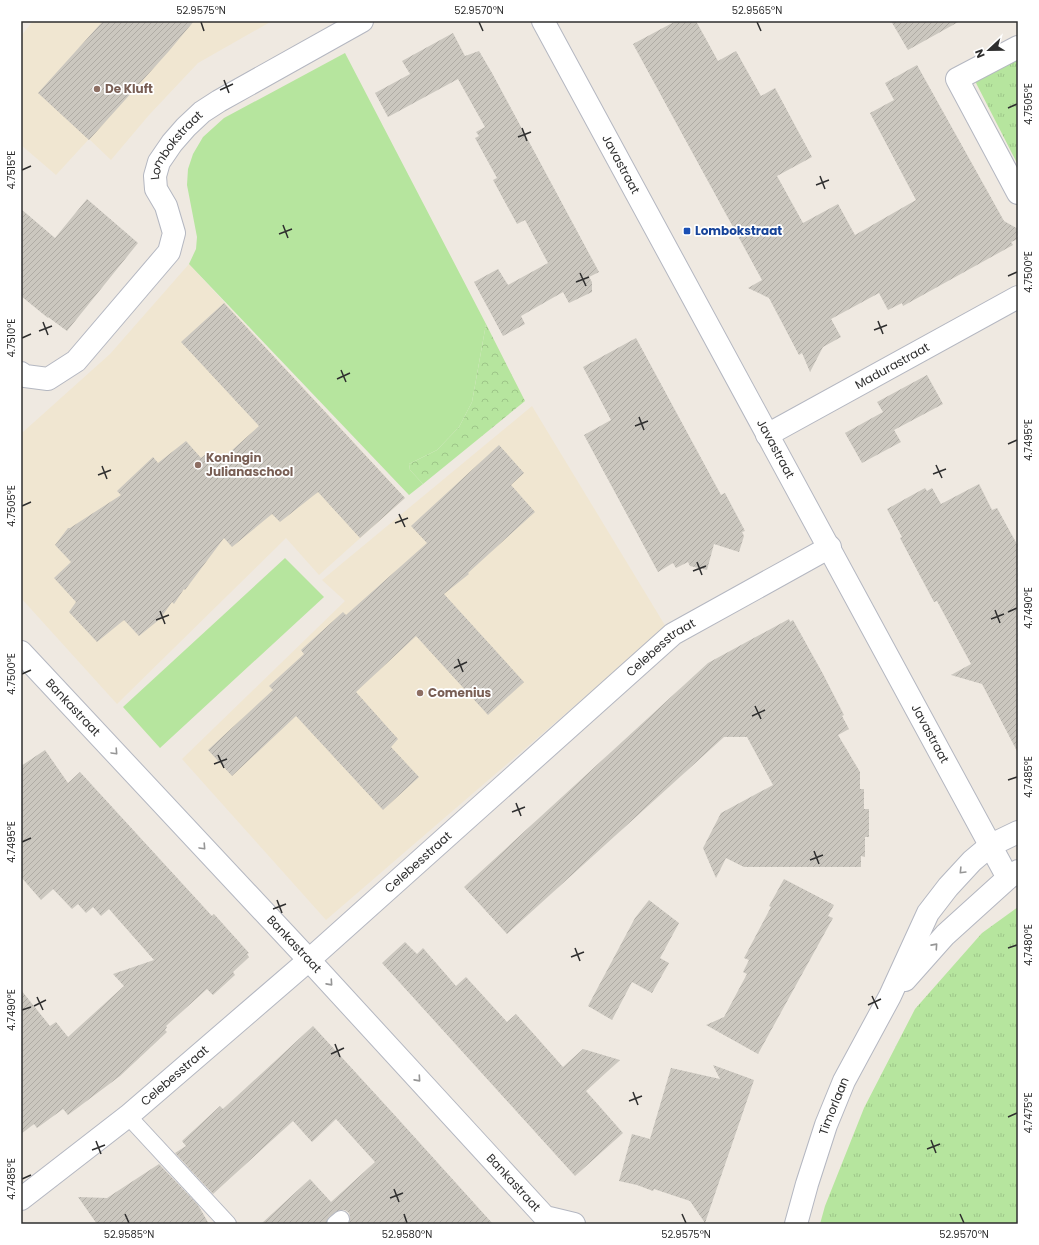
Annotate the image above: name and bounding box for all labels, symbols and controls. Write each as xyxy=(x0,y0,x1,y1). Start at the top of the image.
text: 52.9575°N xyxy=(176,3,226,18)
text: 52.9570°N xyxy=(454,3,504,18)
text: 52.9565°N xyxy=(732,3,782,18)
north arrow xyxy=(969,30,1009,70)
text: N xyxy=(971,47,989,61)
place label: De Kluft xyxy=(105,80,153,97)
text: 4.7505°E xyxy=(1021,83,1036,125)
marker: De Kluft xyxy=(92,84,102,94)
street label: Lombokstraat xyxy=(146,107,206,181)
street label: Javastraat xyxy=(598,131,644,197)
text: 4.7515°E xyxy=(4,151,19,189)
place label: Lombokstraat xyxy=(695,222,782,239)
marker: Lombokstraat xyxy=(682,226,692,236)
text: 4.7500°E xyxy=(1021,251,1036,293)
text: 4.7510°E xyxy=(4,319,19,357)
street label: Madurastraat xyxy=(852,338,932,393)
street label: Javastraat xyxy=(753,416,799,481)
text: 4.7495°E xyxy=(1021,419,1036,461)
place label: Koningin Julianaschool xyxy=(206,449,293,480)
marker: Koningin Julianaschool xyxy=(193,460,203,470)
text: 4.7505°E xyxy=(4,485,19,527)
text: 4.7490°E xyxy=(1021,587,1036,629)
street label: Celebesstraat xyxy=(622,614,698,680)
text: 4.7500°E xyxy=(4,653,19,695)
street label: Bankastraat xyxy=(42,675,104,740)
place label: Comenius xyxy=(428,684,492,701)
marker: Comenius xyxy=(415,688,425,698)
street label: Javastraat xyxy=(908,701,953,766)
one-way arrow xyxy=(110,747,117,755)
text: 4.7485°E xyxy=(1021,756,1036,798)
text: 4.7495°E xyxy=(4,821,19,863)
street label: Celebesstraat xyxy=(381,827,455,896)
one-way arrow xyxy=(199,842,206,850)
one-way arrow xyxy=(960,867,967,874)
street label: Bankastraat xyxy=(263,911,326,976)
text: 4.7480°E xyxy=(1021,924,1036,966)
one-way arrow xyxy=(931,944,938,951)
one-way arrow xyxy=(326,978,333,986)
text: 4.7490°E xyxy=(4,989,19,1031)
street label: Celebesstraat xyxy=(137,1041,212,1110)
one-way arrow xyxy=(413,1074,421,1082)
street label: Timorlaan xyxy=(814,1074,853,1137)
text: 4.7475°E xyxy=(1021,1092,1036,1134)
street label: Bankastraat xyxy=(483,1150,545,1215)
text: 4.7485°E xyxy=(4,1158,19,1200)
text: 52.9585°N xyxy=(104,1227,154,1242)
text: 52.9580°N xyxy=(382,1227,432,1242)
text: 52.9575°N xyxy=(661,1227,711,1242)
text: 52.9570°N xyxy=(939,1227,989,1242)

